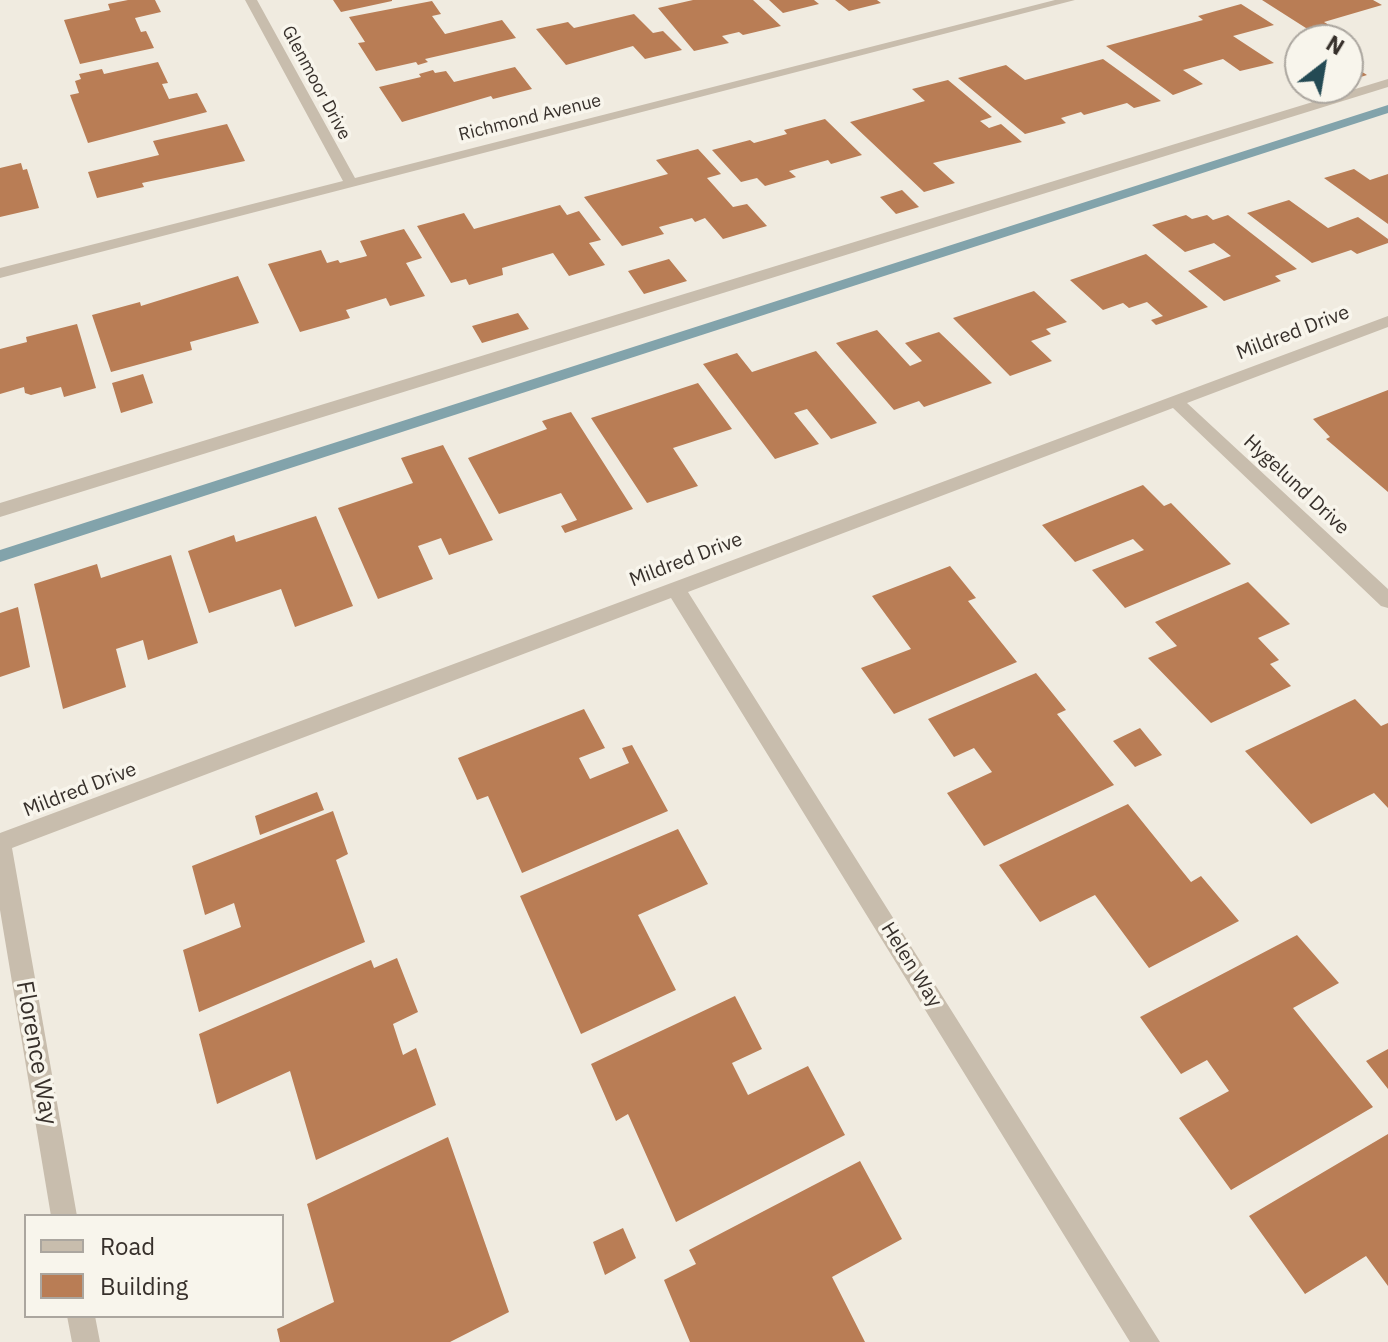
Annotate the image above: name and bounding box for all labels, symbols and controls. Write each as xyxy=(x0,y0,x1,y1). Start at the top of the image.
street label: Glenmoor Drive xyxy=(277,22,355,144)
north arrow xyxy=(1284,24,1364,104)
text: N xyxy=(1321,28,1350,61)
street label: Richmond Avenue xyxy=(457,90,603,146)
street label: Mildred Drive xyxy=(1233,300,1353,366)
street label: Hygelund Drive xyxy=(1238,430,1354,540)
street label: Mildred Drive xyxy=(626,527,746,593)
street label: Mildred Drive xyxy=(20,757,140,823)
street label: Helen Way xyxy=(875,918,947,1012)
street label: Florence Way xyxy=(9,979,63,1127)
legend xyxy=(24,1214,284,1318)
text: Road xyxy=(100,1230,155,1262)
text: Building xyxy=(100,1270,188,1302)

